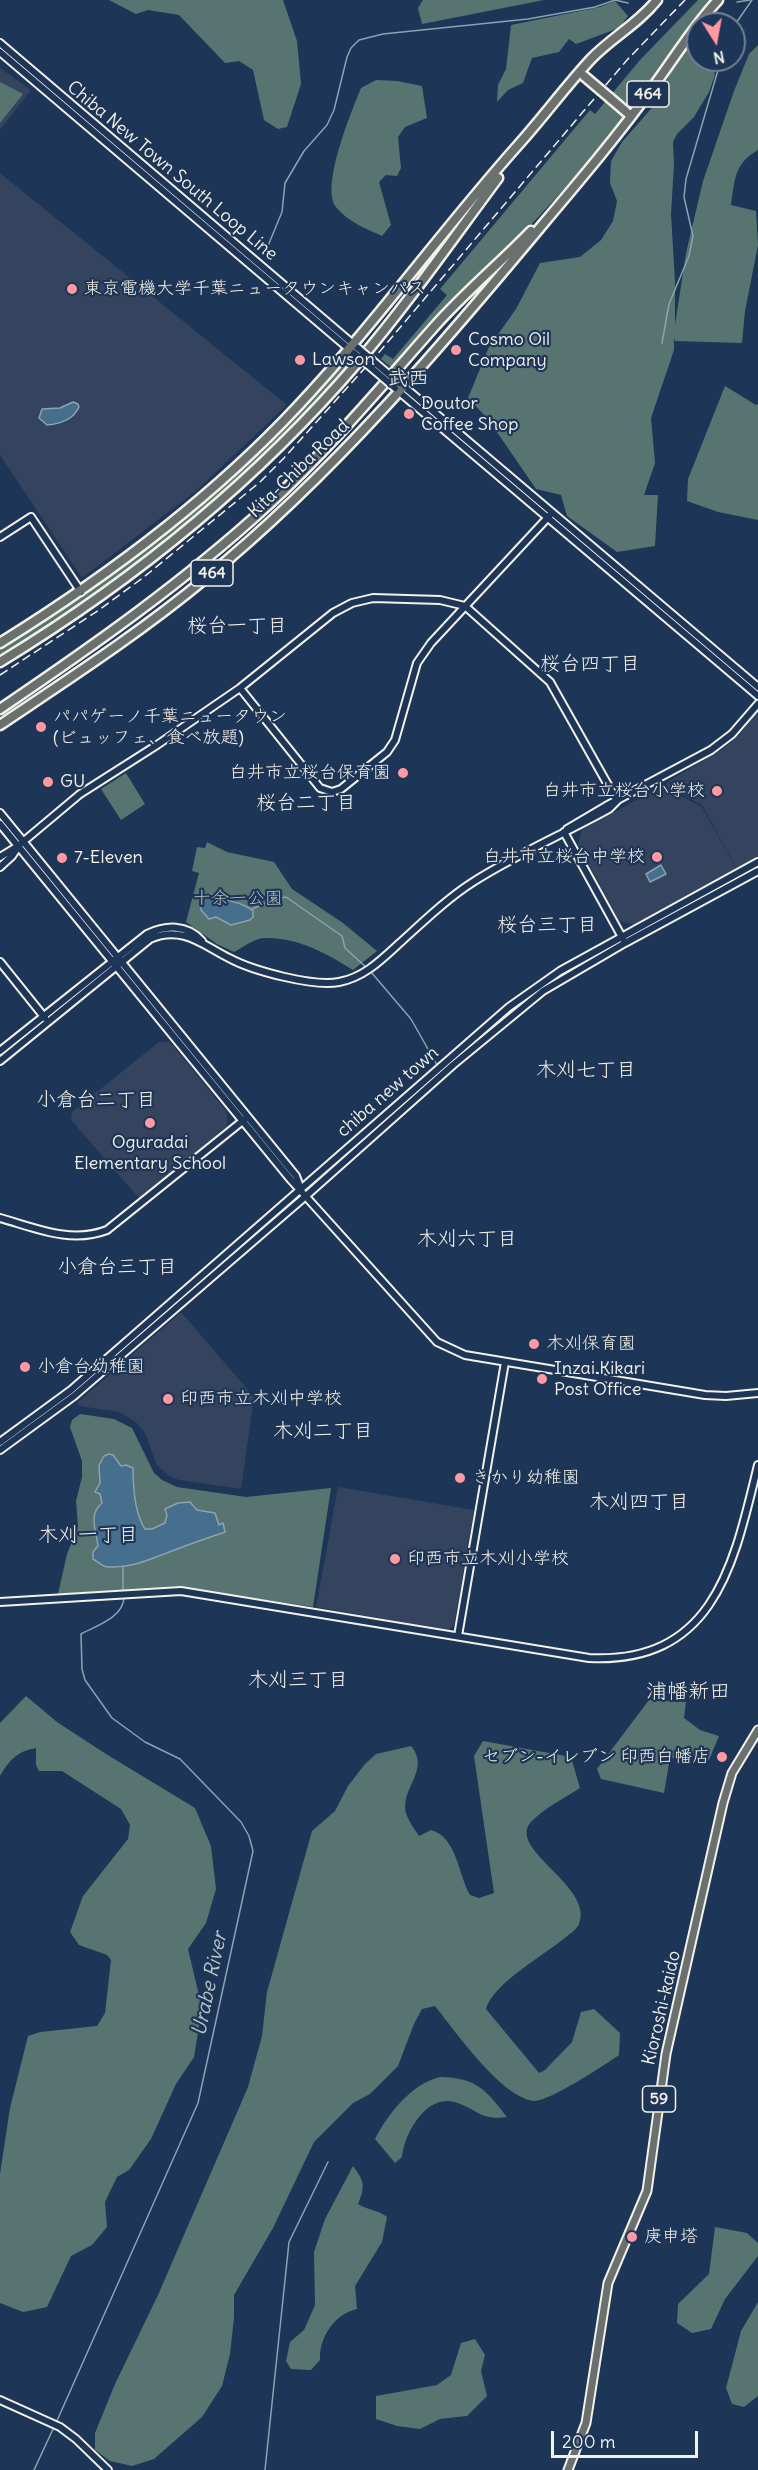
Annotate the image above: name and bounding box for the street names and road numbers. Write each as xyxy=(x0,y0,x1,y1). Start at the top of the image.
street label: Chiba New Town South Loop Line xyxy=(62,77,282,265)
road number: 464 xyxy=(627,81,669,107)
street label: Kita-Chiba Road xyxy=(244,415,354,523)
road number: 464 xyxy=(191,560,233,586)
street label: chiba new town xyxy=(333,1042,443,1142)
street label: Kioroshi-kaido xyxy=(638,1949,686,2067)
road number: 59 xyxy=(642,2086,676,2112)

